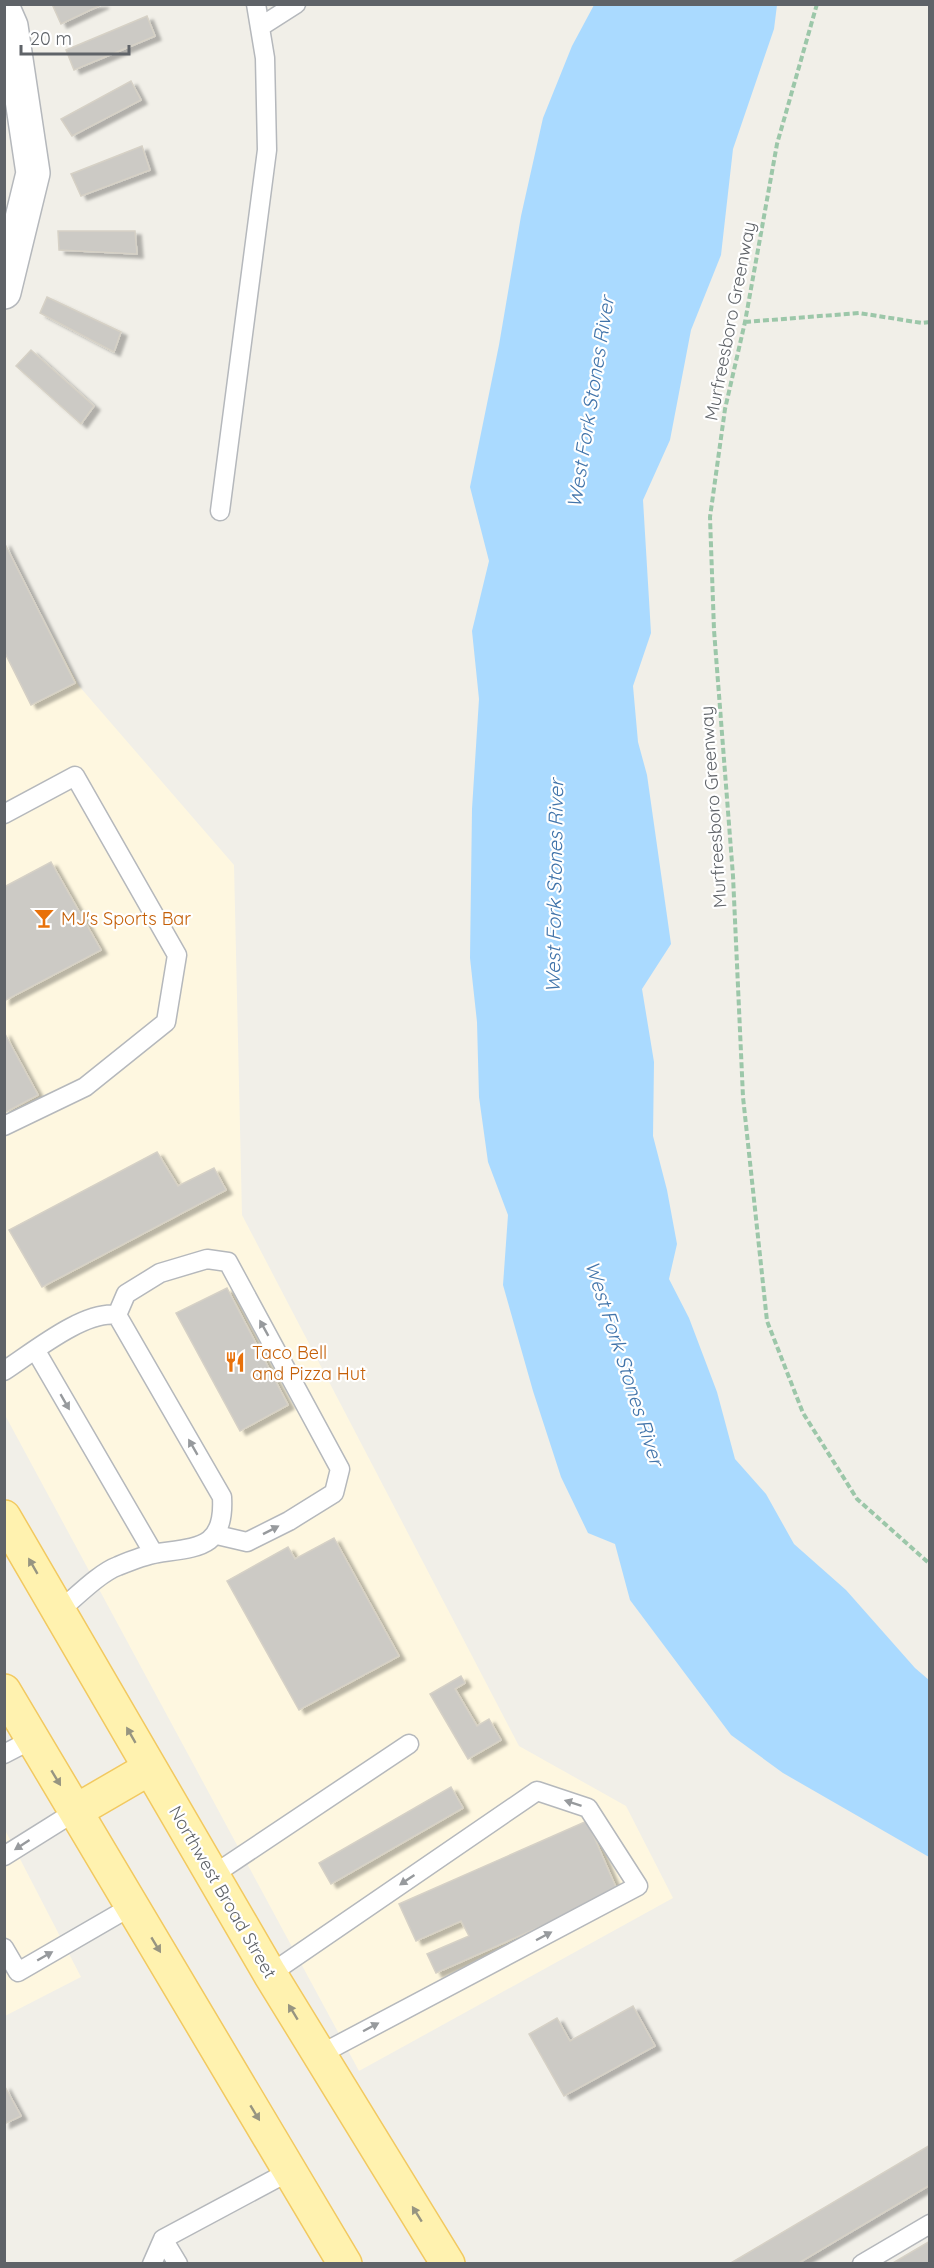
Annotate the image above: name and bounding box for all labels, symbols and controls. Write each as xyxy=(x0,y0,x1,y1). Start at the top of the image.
scale bar xyxy=(21,18,129,56)
text: 20 m xyxy=(30,27,72,50)
street label: Murfreesboro Greenway xyxy=(699,219,761,423)
water label: West Fork Stones River xyxy=(561,292,619,510)
street label: Murfreesboro Greenway xyxy=(694,705,732,909)
water label: West Fork Stones River xyxy=(540,777,568,993)
bar icon: MJ's Sports Bar xyxy=(32,906,56,930)
place label: MJ's Sports Bar xyxy=(61,907,191,930)
water label: West Fork Stones River xyxy=(580,1257,671,1471)
one-way arrow xyxy=(259,1319,269,1336)
place label: Taco Bell and Pizza Hut xyxy=(252,1341,366,1385)
restaurant icon: Taco Bell and Pizza Hut xyxy=(223,1350,247,1374)
one-way arrow xyxy=(60,1394,71,1410)
one-way arrow xyxy=(188,1438,198,1455)
one-way arrow xyxy=(263,1525,280,1534)
one-way arrow xyxy=(27,1558,38,1574)
one-way arrow xyxy=(126,1726,136,1743)
one-way arrow xyxy=(51,1770,61,1787)
one-way arrow xyxy=(564,1798,582,1807)
street label: Northwest Broad Street xyxy=(164,1802,282,1982)
one-way arrow xyxy=(15,1839,31,1851)
one-way arrow xyxy=(399,1875,416,1886)
one-way arrow xyxy=(535,1931,552,1941)
one-way arrow xyxy=(150,1937,161,1953)
one-way arrow xyxy=(37,1951,53,1962)
one-way arrow xyxy=(288,2004,299,2020)
one-way arrow xyxy=(363,2022,380,2032)
one-way arrow xyxy=(250,2105,261,2121)
one-way arrow xyxy=(412,2205,422,2222)

